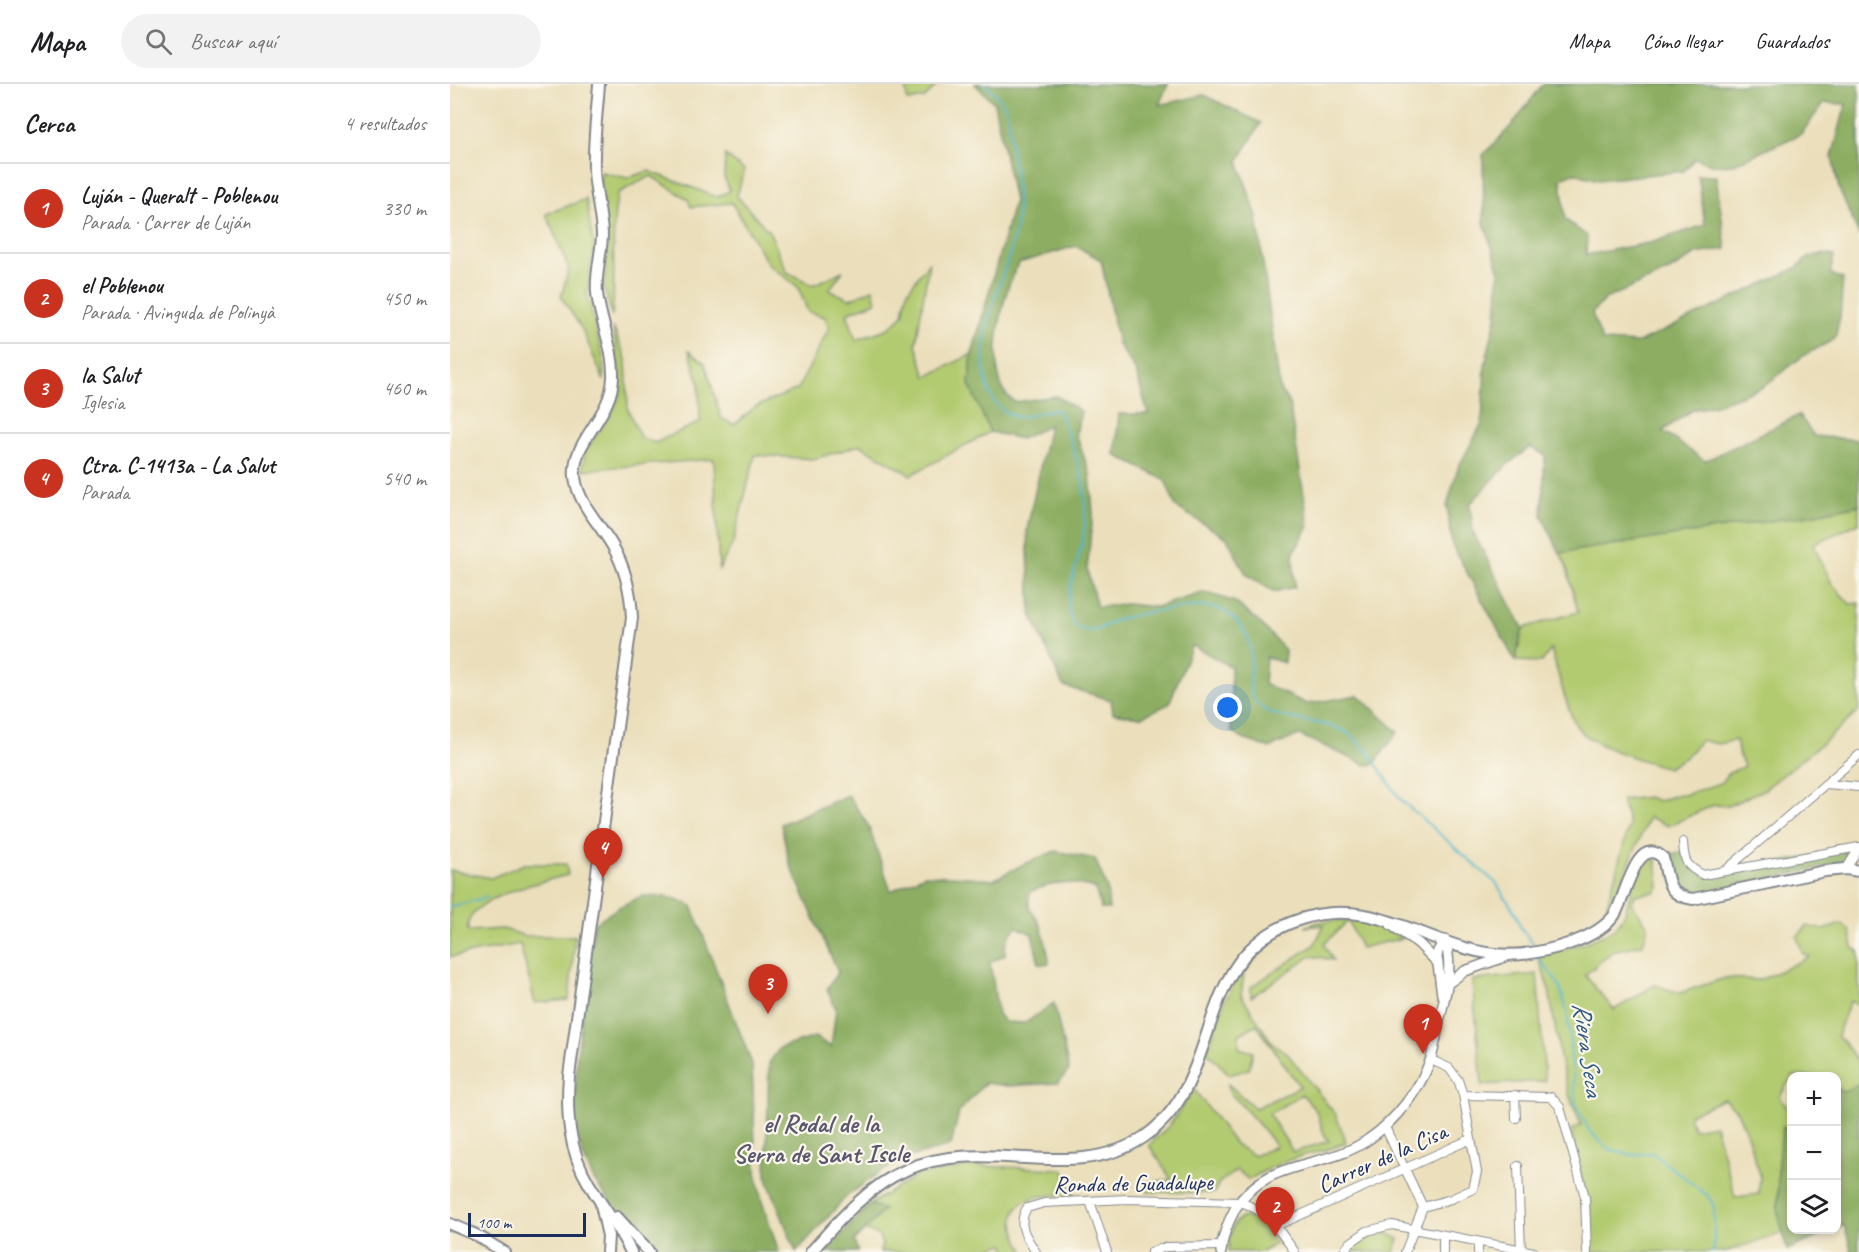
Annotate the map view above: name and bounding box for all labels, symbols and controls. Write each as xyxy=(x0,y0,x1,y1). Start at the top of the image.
search box xyxy=(121,14,541,68)
text: Mapa xyxy=(30,24,85,59)
icon: search xyxy=(142,25,175,58)
text: Buscar aquí xyxy=(190,27,276,55)
text: Mapa xyxy=(1569,28,1610,54)
text: Cómo llegar xyxy=(1643,28,1722,54)
text: Guardados xyxy=(1755,28,1829,54)
text: Cerca xyxy=(24,107,74,140)
text: 4 resultados xyxy=(344,111,426,136)
text: Luján - Queralt - Poblenou xyxy=(81,182,277,210)
text: 1 xyxy=(39,196,48,221)
text: 330 m xyxy=(383,196,426,221)
text: Parada · Carrer de Luján xyxy=(81,210,250,235)
text: el Poblenou xyxy=(81,272,163,300)
text: 2 xyxy=(39,286,48,311)
text: 450 m xyxy=(383,286,426,311)
text: Parada · Avinguda de Polinyà xyxy=(81,300,274,325)
text: la Salut xyxy=(81,362,139,390)
text: 3 xyxy=(39,376,48,401)
text: 460 m xyxy=(383,376,426,401)
text: Iglesia xyxy=(81,390,125,415)
text: Ctra. C-1413a - La Salut xyxy=(81,452,275,480)
text: 4 xyxy=(39,466,48,491)
text: 540 m xyxy=(383,466,426,491)
text: Parada xyxy=(81,480,130,505)
your location xyxy=(1213,693,1242,722)
pin: 4 xyxy=(584,828,622,878)
pin: 3 xyxy=(748,964,788,1014)
water label: Riera Seca xyxy=(1565,1000,1611,1100)
pin: 1 xyxy=(1404,1004,1442,1054)
map controls xyxy=(1787,1072,1841,1234)
button: + xyxy=(1787,1072,1841,1126)
district label: el Rodal de la Serra de Sant Iscle xyxy=(733,1107,911,1170)
street label: Carrer de la Cisa xyxy=(1313,1115,1453,1200)
button: − xyxy=(1787,1126,1841,1180)
street label: Ronda de Guadalupe xyxy=(1053,1167,1215,1199)
button: layers xyxy=(1787,1180,1841,1234)
pin: 2 xyxy=(1256,1188,1294,1237)
scale bar xyxy=(468,1210,586,1238)
text: 100 m xyxy=(477,1213,511,1233)

